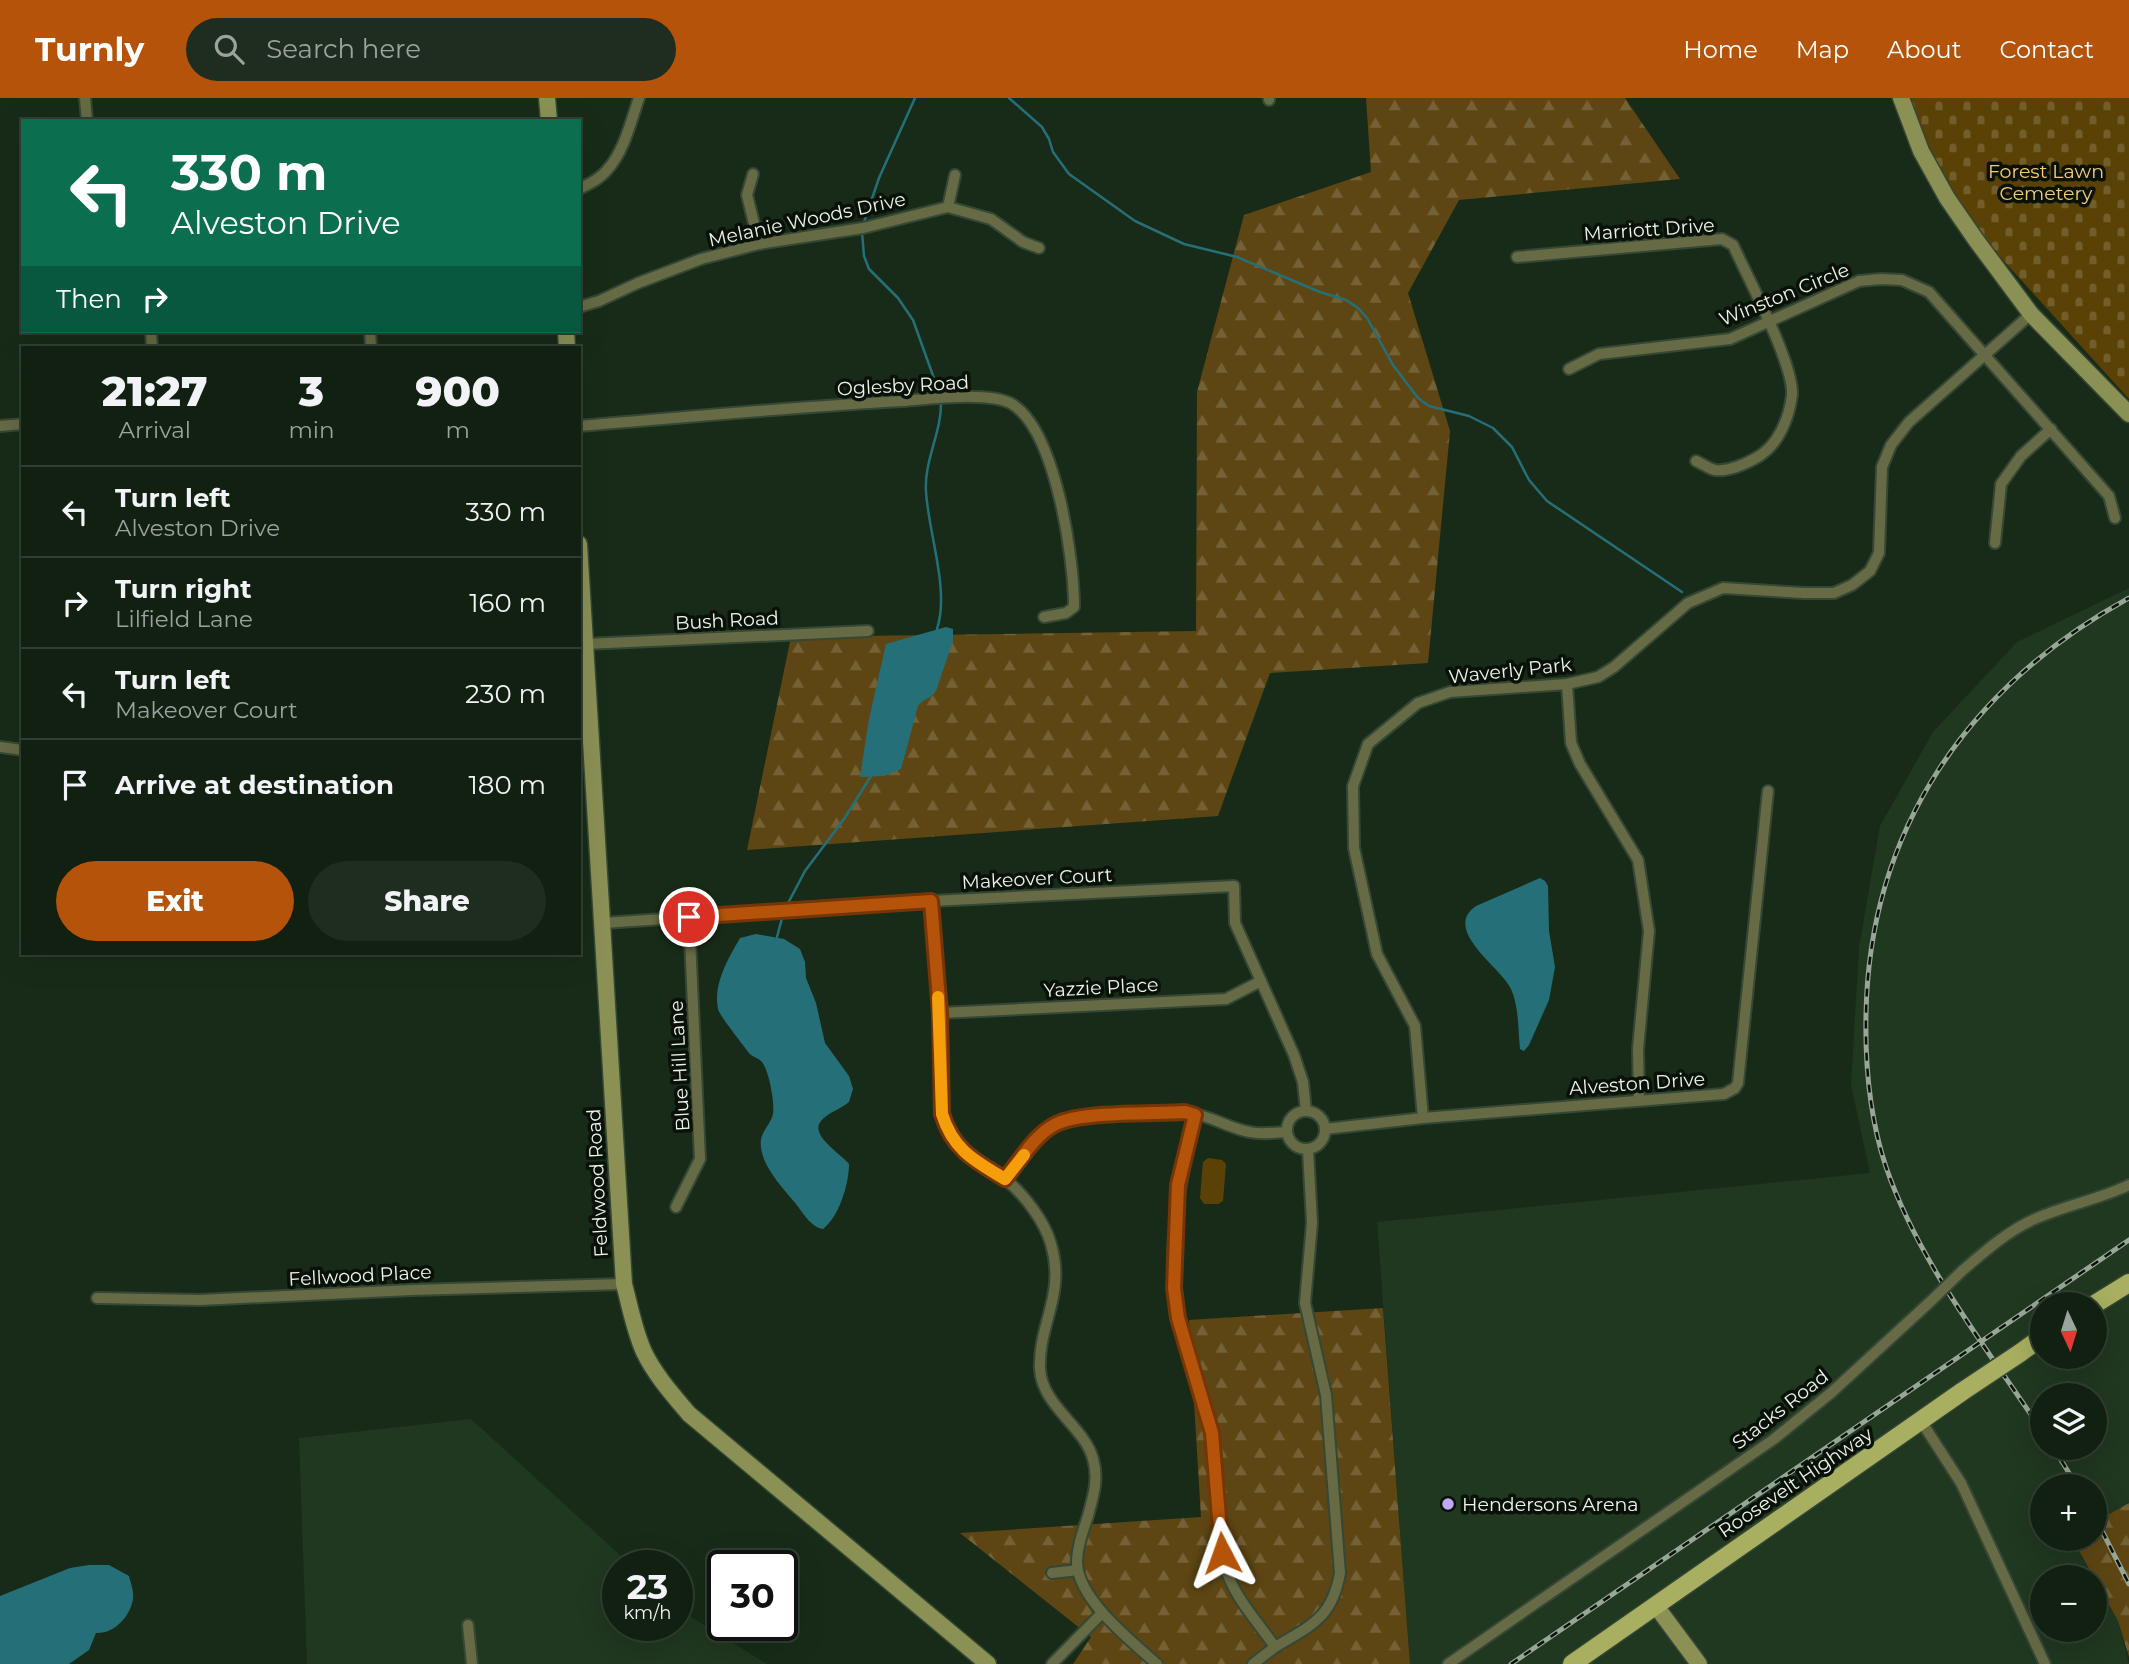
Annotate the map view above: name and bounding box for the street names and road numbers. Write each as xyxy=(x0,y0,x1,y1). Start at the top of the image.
street label: Melanie Woods Drive xyxy=(706,187,908,252)
street label: Marriott Drive xyxy=(1583,213,1715,246)
street label: Winston Circle xyxy=(1716,258,1853,331)
street label: Oglesby Road xyxy=(836,371,970,400)
street label: Bush Road xyxy=(675,606,779,635)
street label: Waverly Park xyxy=(1447,653,1573,688)
street label: Makeover Court xyxy=(961,863,1113,894)
street label: Yazzie Place xyxy=(1043,973,1159,1002)
street label: Blue Hill Lane xyxy=(665,1000,694,1132)
street label: Alveston Drive xyxy=(1568,1067,1706,1100)
street label: Feldwood Road xyxy=(582,1108,613,1258)
street label: Fellwood Place xyxy=(288,1260,432,1291)
street label: Stacks Road xyxy=(1728,1365,1833,1454)
street label: Roosevelt Highway xyxy=(1714,1422,1877,1543)

